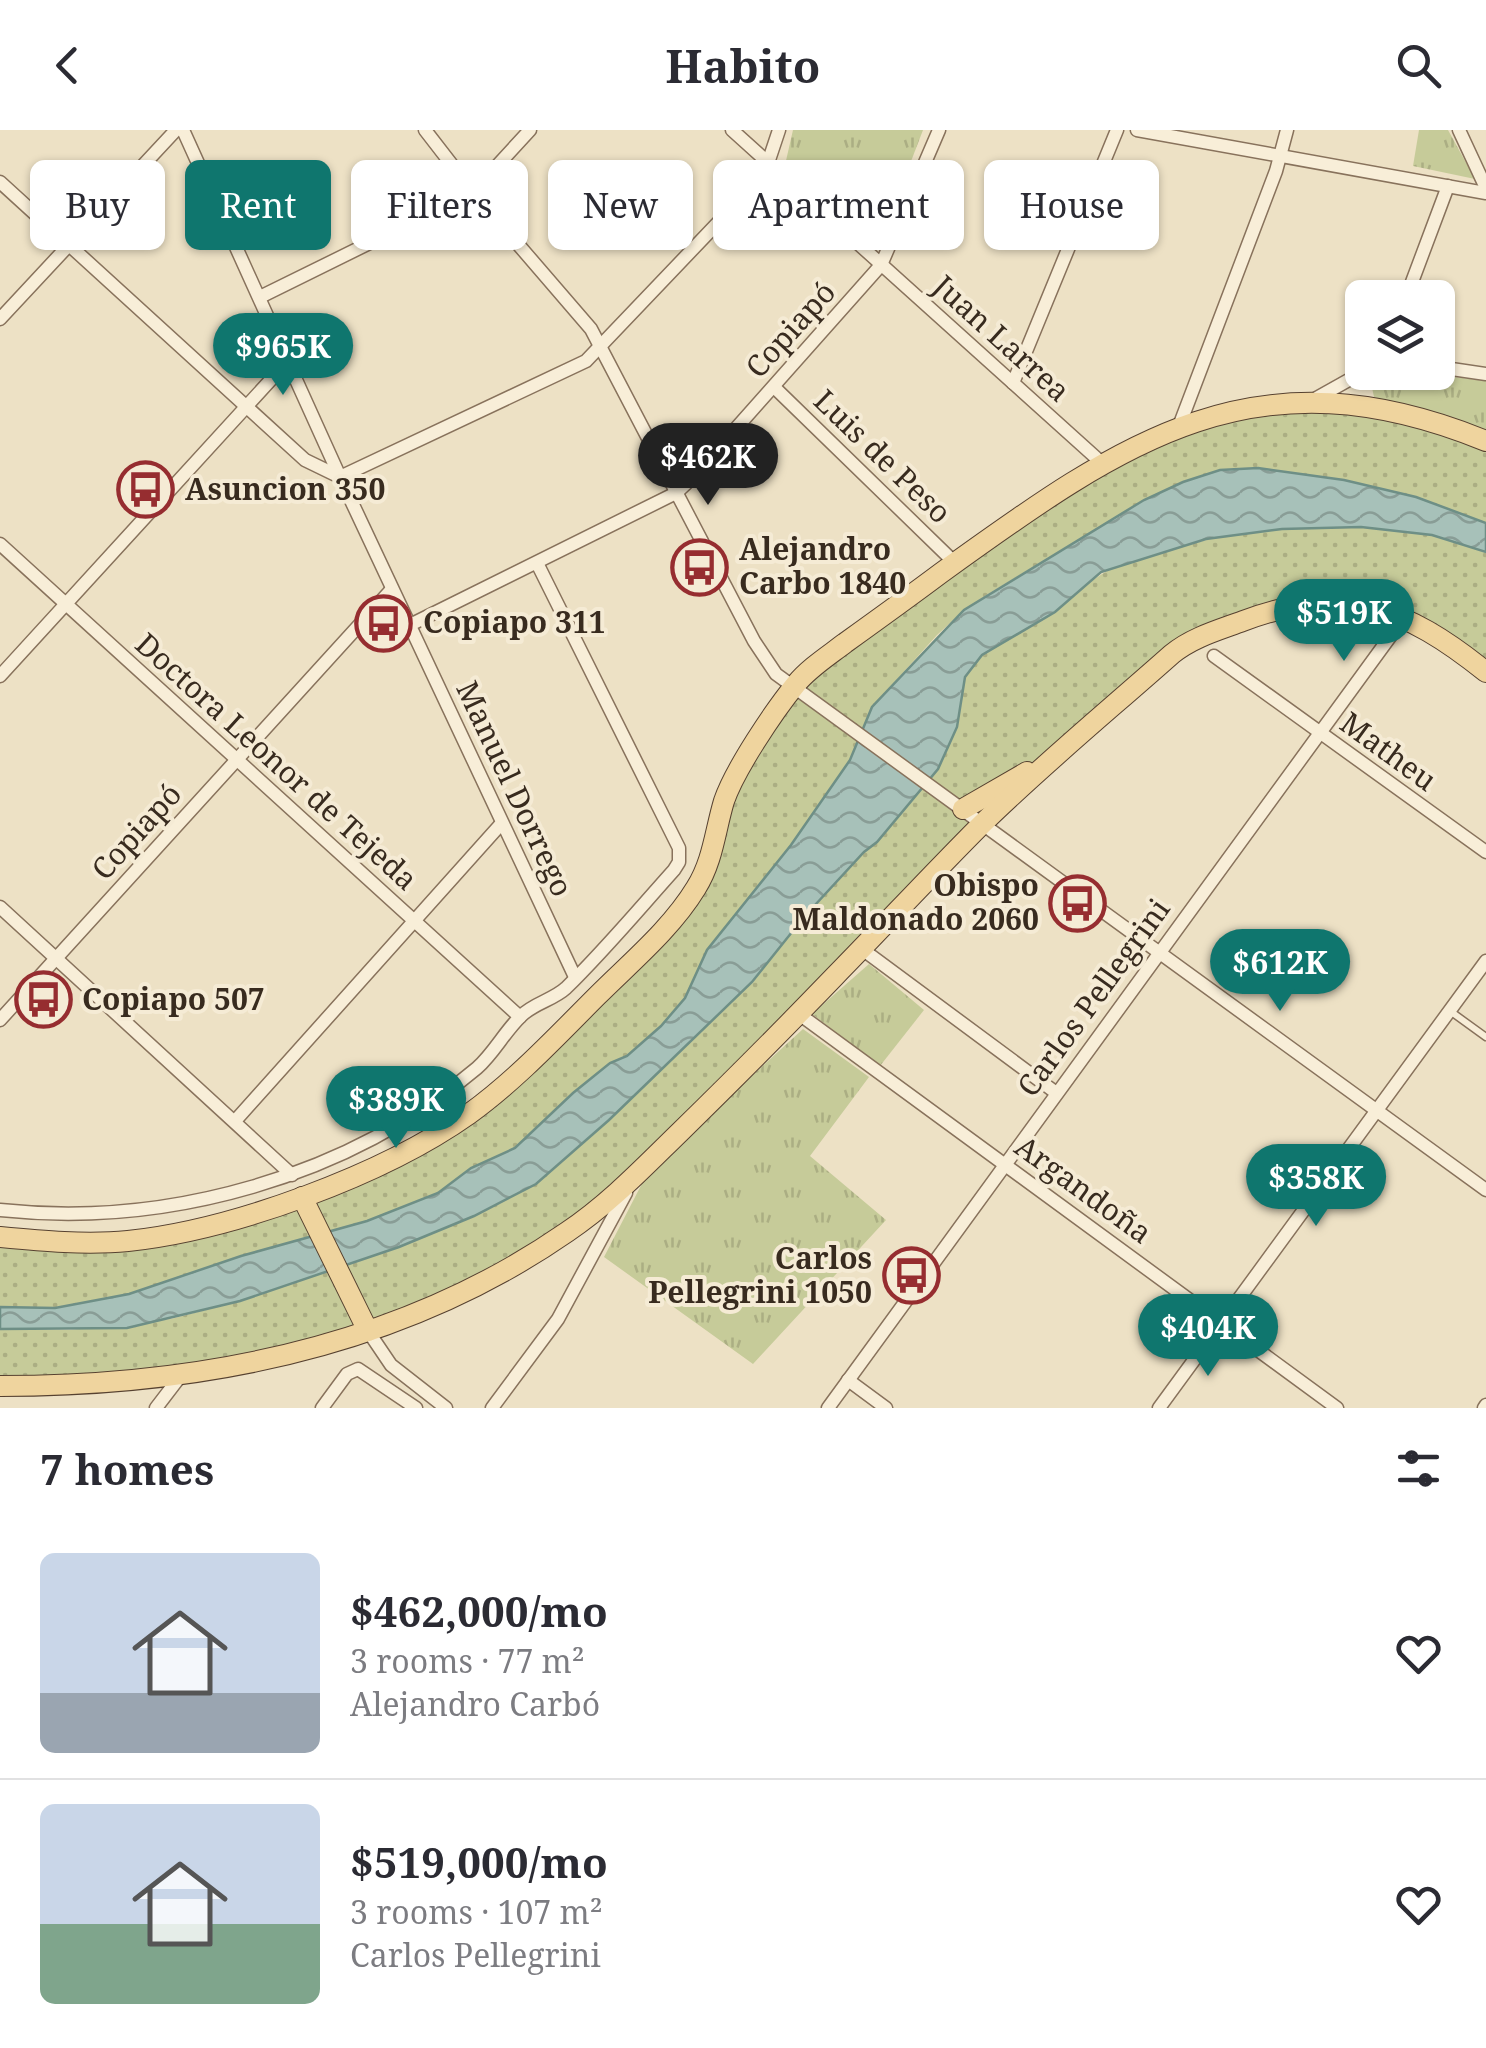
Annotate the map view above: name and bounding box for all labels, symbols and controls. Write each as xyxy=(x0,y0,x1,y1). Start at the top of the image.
text: Habito xyxy=(666,35,820,96)
icon: back xyxy=(40,38,95,93)
icon: search xyxy=(1391,38,1446,93)
chip: Buy xyxy=(30,160,165,250)
chip: Rent xyxy=(185,160,331,250)
chip: Filters xyxy=(351,160,528,250)
chip: New xyxy=(548,160,693,250)
chip: Apartment xyxy=(713,160,964,250)
chip: House xyxy=(984,160,1159,250)
street label: Juan Larrea xyxy=(924,265,1079,410)
street label: Copiapó xyxy=(736,272,844,386)
map controls xyxy=(1345,280,1455,390)
button: layers xyxy=(1345,280,1455,390)
pin: $965K xyxy=(213,313,353,398)
text: $965K xyxy=(235,324,331,367)
street label: Luis de Peso xyxy=(806,380,961,532)
pin: $462K xyxy=(638,423,778,508)
text: $462K xyxy=(660,434,756,477)
bus stop icon: Asuncion 350 xyxy=(116,460,176,520)
place label: Asuncion 350 xyxy=(185,468,386,509)
place label: Alejandro Carbo 1840 xyxy=(739,528,906,603)
bus stop icon: Alejandro Carbo 1840 xyxy=(670,537,730,597)
pin: $519K xyxy=(1274,579,1414,664)
text: $519K xyxy=(1296,590,1392,633)
bus stop icon: Copiapo 311 xyxy=(354,593,414,653)
place label: Copiapo 311 xyxy=(423,601,606,642)
street label: Doctora Leonor de Tejeda xyxy=(127,623,427,899)
street label: Manuel Dorrego xyxy=(447,674,583,903)
street label: Matheu xyxy=(1332,702,1445,800)
street label: Copiapó xyxy=(82,774,190,888)
place label: Obispo Maldonado 2060 xyxy=(792,864,1039,939)
bus stop icon: Obispo Maldonado 2060 xyxy=(1048,873,1108,933)
street label: Carlos Pellegrini xyxy=(1007,890,1179,1104)
pin: $612K xyxy=(1210,929,1350,1014)
text: $612K xyxy=(1232,940,1328,983)
bus stop icon: Copiapo 507 xyxy=(13,970,73,1030)
place label: Copiapo 507 xyxy=(82,978,265,1019)
pin: $389K xyxy=(326,1066,466,1151)
text: $389K xyxy=(348,1077,444,1120)
street label: Argandoña xyxy=(1007,1125,1161,1252)
pin: $358K xyxy=(1246,1144,1386,1229)
text: $358K xyxy=(1268,1155,1364,1198)
place label: Carlos Pellegrini 1050 xyxy=(648,1237,872,1312)
bus stop icon: Carlos Pellegrini 1050 xyxy=(881,1246,941,1306)
pin: $404K xyxy=(1138,1294,1278,1379)
text: $404K xyxy=(1160,1305,1256,1348)
text: 7 homes xyxy=(40,1440,214,1497)
icon: filters xyxy=(1391,1441,1446,1496)
text: $462,000/mo xyxy=(350,1582,608,1639)
icon: home xyxy=(120,1593,240,1713)
icon: heart xyxy=(1391,1626,1446,1681)
text: 3 rooms · 77 m² xyxy=(350,1639,585,1682)
text: Alejandro Carbó xyxy=(350,1682,600,1725)
text: $519,000/mo xyxy=(350,1833,608,1890)
icon: home xyxy=(120,1844,240,1964)
icon: heart xyxy=(1391,1877,1446,1932)
text: 3 rooms · 107 m² xyxy=(350,1890,603,1933)
text: Carlos Pellegrini xyxy=(350,1933,601,1976)

